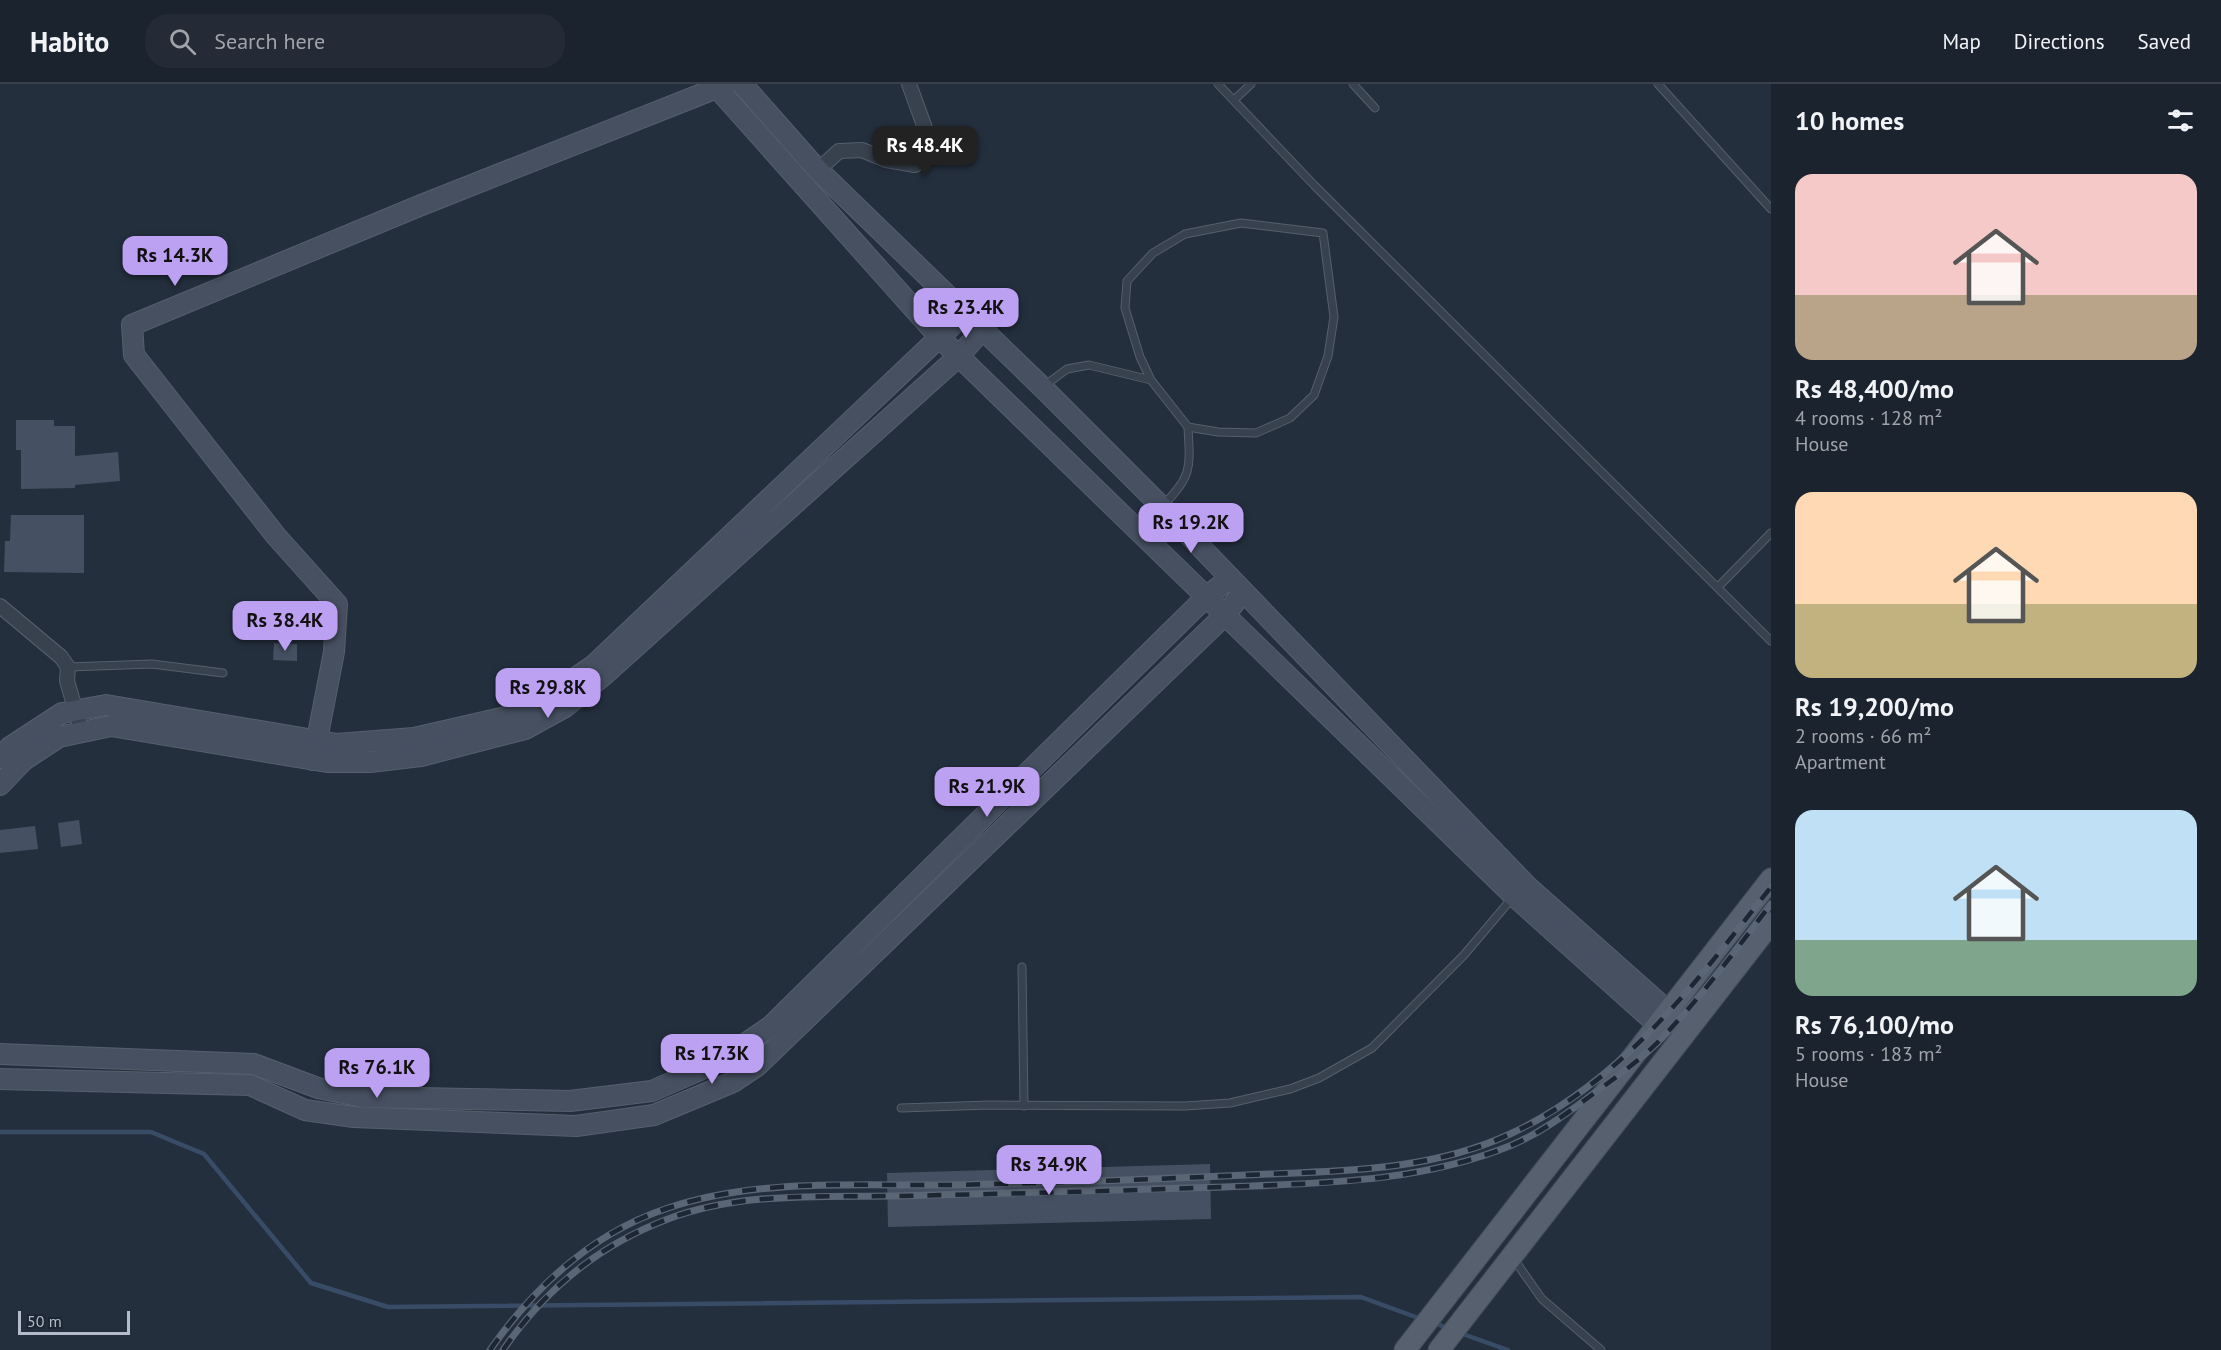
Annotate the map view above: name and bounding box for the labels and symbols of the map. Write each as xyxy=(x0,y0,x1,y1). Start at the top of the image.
pin: Rs 48.4K xyxy=(863,126,987,177)
pin: Rs 14.3K xyxy=(113,236,237,287)
pin: Rs 23.4K xyxy=(904,288,1028,339)
pin: Rs 19.2K xyxy=(1129,503,1253,554)
pin: Rs 38.4K xyxy=(223,601,347,652)
pin: Rs 29.8K xyxy=(486,668,610,719)
pin: Rs 21.9K xyxy=(925,767,1049,818)
pin: Rs 17.3K xyxy=(650,1034,774,1085)
pin: Rs 76.1K xyxy=(315,1048,439,1099)
pin: Rs 34.9K xyxy=(987,1145,1111,1196)
scale bar xyxy=(18,1308,130,1336)

